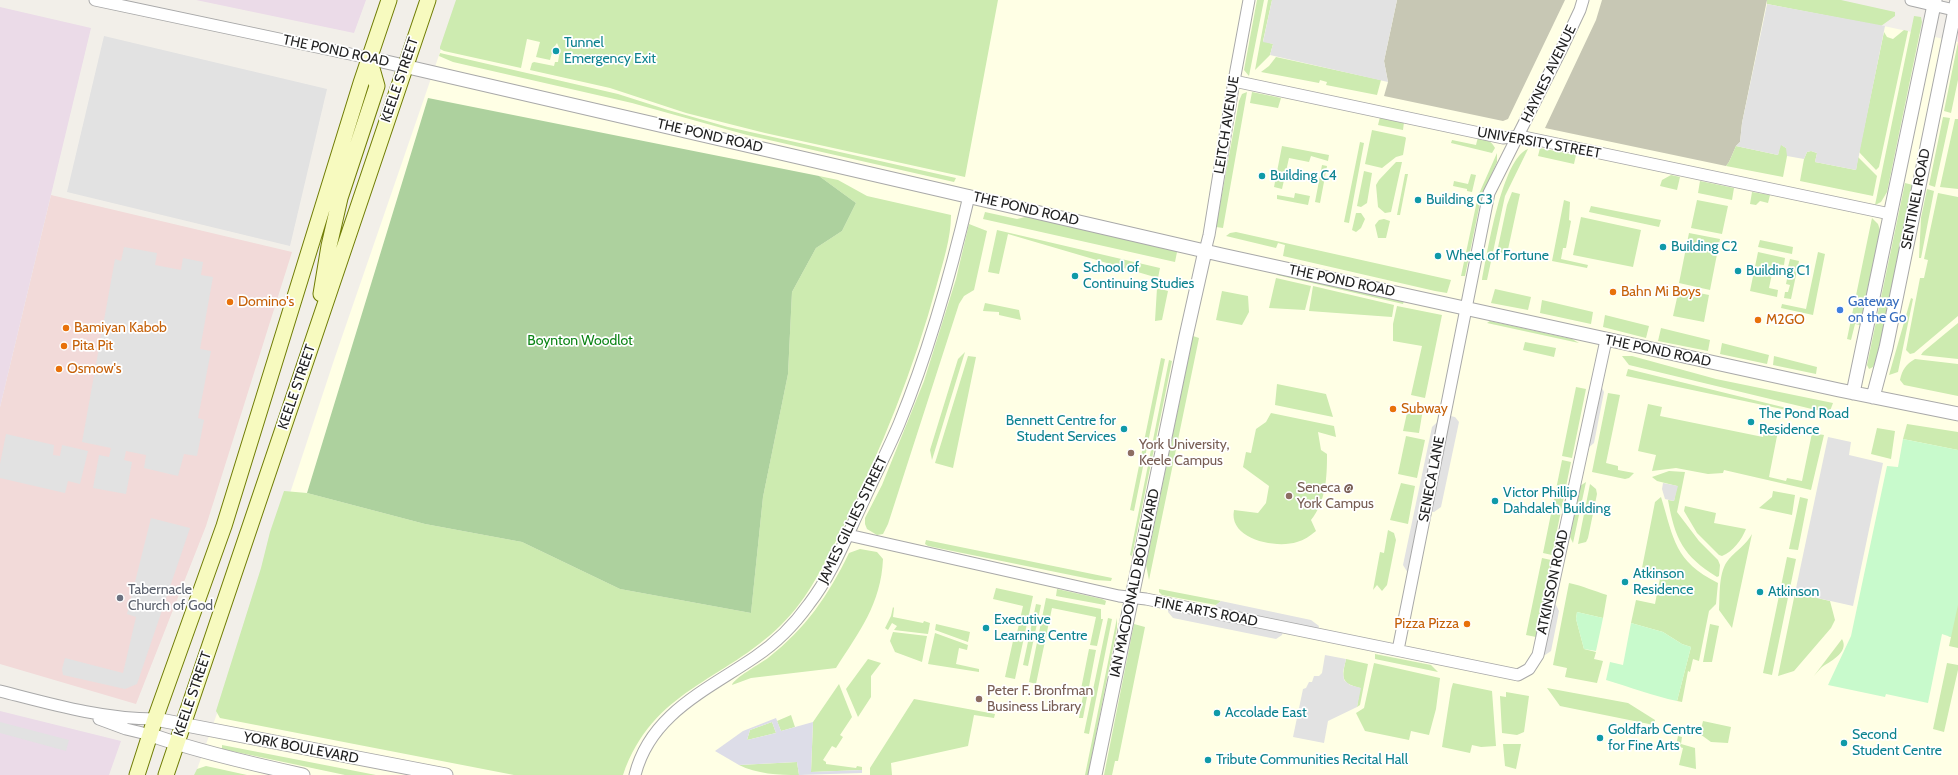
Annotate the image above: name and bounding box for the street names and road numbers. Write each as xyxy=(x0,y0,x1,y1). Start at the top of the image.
street label: HAYNES AVENUE xyxy=(1518,22,1580,126)
street label: THE POND ROAD xyxy=(281,32,391,70)
street label: KEELE STREET xyxy=(378,35,422,125)
street label: LEITCH AVENUE xyxy=(1211,75,1243,175)
street label: THE POND ROAD xyxy=(655,116,765,156)
street label: UNIVERSITY STREET xyxy=(1476,124,1602,162)
street label: SENTINEL ROAD xyxy=(1898,147,1934,251)
street label: THE POND ROAD xyxy=(971,189,1081,229)
street label: THE POND ROAD xyxy=(1287,262,1397,300)
street label: THE POND ROAD xyxy=(1603,332,1713,370)
street label: KEELE STREET xyxy=(275,342,319,432)
street label: SENECA LANE xyxy=(1415,435,1449,523)
street label: JAMES GILLIES STREET xyxy=(815,454,891,586)
street label: IAN MACDONALD BOULEVARD xyxy=(1107,487,1163,679)
street label: ATKINSON ROAD xyxy=(1534,528,1572,636)
street label: FINE ARTS ROAD xyxy=(1153,594,1259,630)
street label: KEELE STREET xyxy=(171,649,215,739)
street label: YORK BOULEVARD xyxy=(242,729,360,767)

